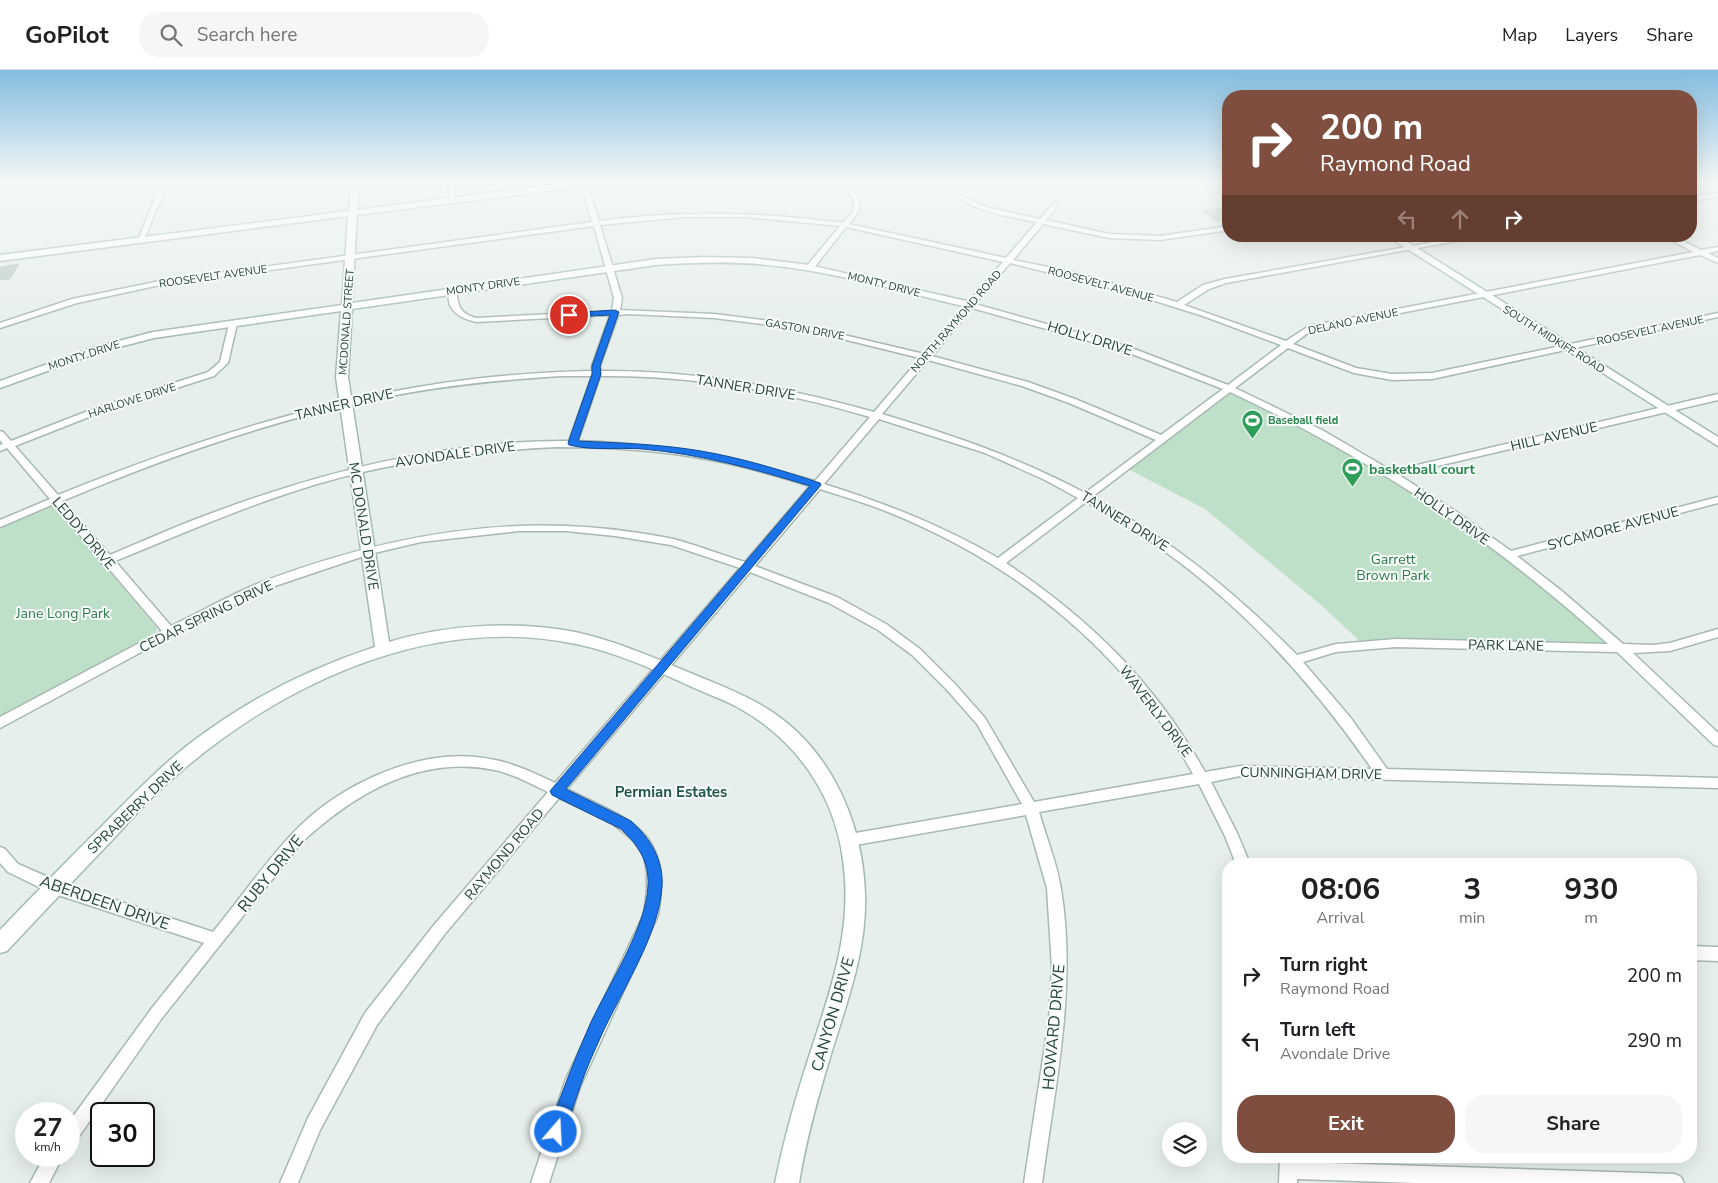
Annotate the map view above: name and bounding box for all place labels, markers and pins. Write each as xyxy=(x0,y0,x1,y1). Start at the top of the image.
pin xyxy=(548,294,590,336)
sports icon: Baseball field xyxy=(1240,408,1264,439)
place label: Baseball field xyxy=(1268,413,1338,428)
sports icon: basketball court xyxy=(1341,457,1365,488)
place label: basketball court xyxy=(1369,460,1475,479)

